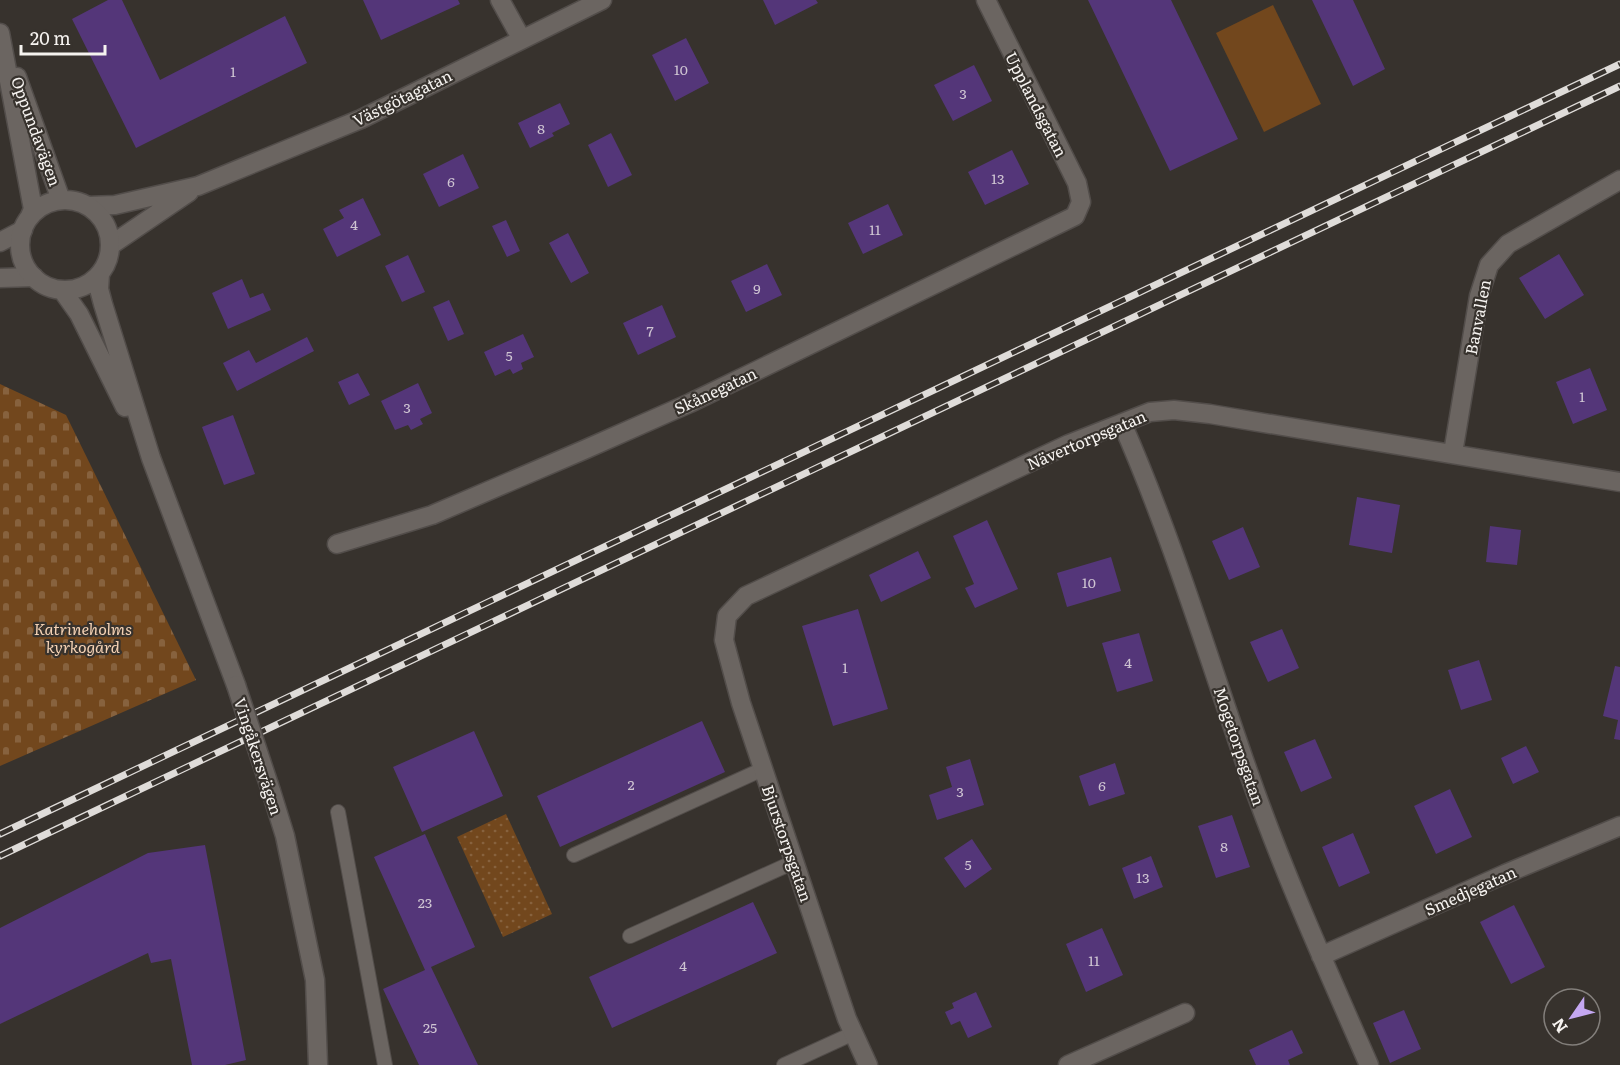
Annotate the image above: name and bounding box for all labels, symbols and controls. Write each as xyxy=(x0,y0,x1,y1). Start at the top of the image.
scale bar xyxy=(21,18,105,56)
text: 20 m xyxy=(30,24,71,51)
street label: Upplandsgatan xyxy=(1000,47,1074,161)
house number: 10 xyxy=(674,59,688,79)
house number: 1 xyxy=(230,61,236,81)
street label: Västgötagatan xyxy=(348,62,456,131)
street label: Oppundavägen xyxy=(6,73,68,190)
house number: 3 xyxy=(959,83,967,103)
house number: 8 xyxy=(537,118,545,138)
house number: 13 xyxy=(991,168,1005,188)
house number: 6 xyxy=(447,171,455,191)
house number: 4 xyxy=(350,214,358,234)
house number: 11 xyxy=(869,219,881,239)
street label: Banvallen xyxy=(1458,277,1496,357)
house number: 9 xyxy=(753,278,761,298)
house number: 7 xyxy=(646,320,654,340)
house number: 5 xyxy=(505,345,513,365)
street label: Skånegatan xyxy=(670,360,761,420)
house number: 1 xyxy=(1579,386,1585,406)
house number: 3 xyxy=(403,397,411,417)
street label: Nävertorpsgatan xyxy=(1023,403,1150,475)
house number: 10 xyxy=(1082,572,1096,592)
park label: Katrineholms kyrkogård xyxy=(34,616,132,658)
house number: 4 xyxy=(1124,652,1132,672)
house number: 1 xyxy=(842,657,848,677)
street label: Mogetorpsgatan xyxy=(1208,683,1272,809)
street label: Vingåkersvägen xyxy=(229,694,289,818)
house number: 2 xyxy=(627,774,635,794)
house number: 6 xyxy=(1098,775,1106,795)
street label: Bjurstorpsgatan xyxy=(757,781,819,905)
house number: 3 xyxy=(956,781,964,801)
house number: 8 xyxy=(1220,836,1228,856)
house number: 5 xyxy=(964,854,972,874)
street label: Smedjegatan xyxy=(1420,859,1520,921)
house number: 13 xyxy=(1136,867,1150,887)
house number: 23 xyxy=(418,892,432,912)
house number: 11 xyxy=(1088,950,1100,970)
house number: 4 xyxy=(679,955,687,975)
north arrow xyxy=(1542,987,1602,1047)
text: N xyxy=(1545,1014,1573,1039)
house number: 25 xyxy=(423,1017,437,1037)

